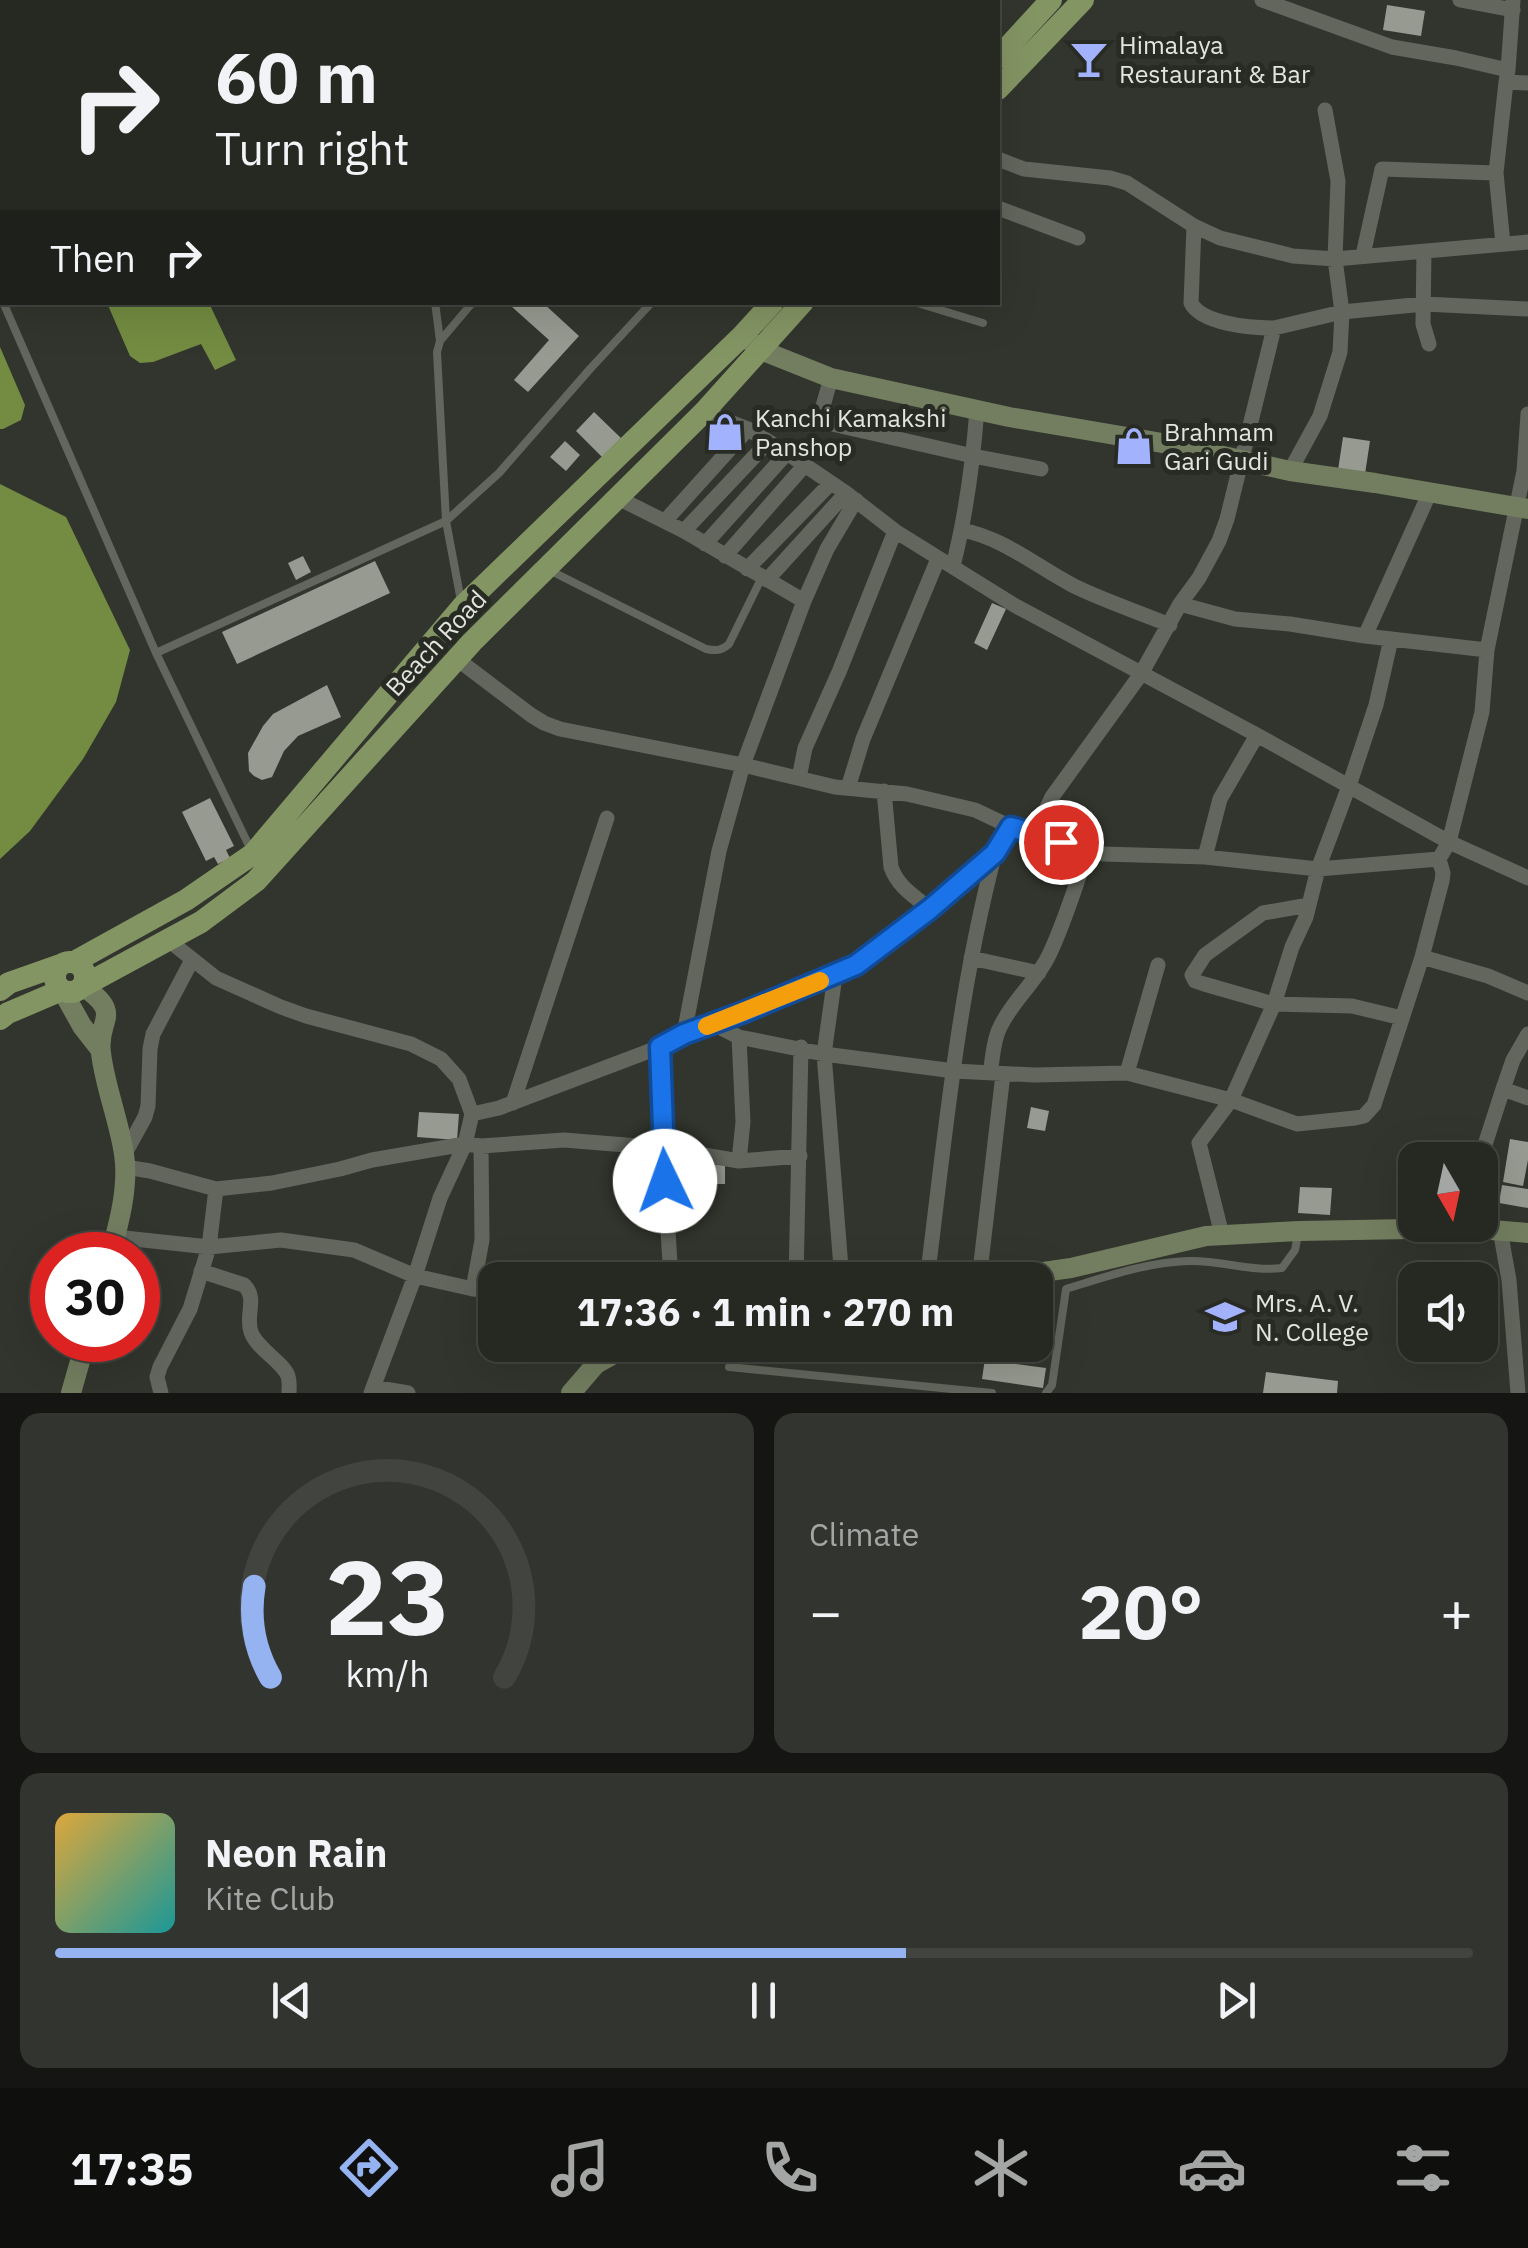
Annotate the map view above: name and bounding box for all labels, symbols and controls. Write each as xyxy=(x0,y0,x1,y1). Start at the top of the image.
place label: Himalaya Restaurant & Bar xyxy=(1119,28,1310,90)
text: 60 m xyxy=(215,31,378,122)
bar icon: Himalaya Restaurant & Bar xyxy=(1068,38,1110,80)
icon: right xyxy=(50,40,180,170)
text: Turn right xyxy=(215,119,410,177)
icon: right xyxy=(156,230,211,285)
text: Then xyxy=(50,233,136,282)
place label: Kanchi Kamakshi Panshop xyxy=(755,401,947,463)
shop icon: Kanchi Kamakshi Panshop xyxy=(704,411,746,453)
place label: Brahmam Gari Gudi xyxy=(1164,415,1274,477)
shop icon: Brahmam Gari Gudi xyxy=(1113,425,1155,467)
street label: Beach Road xyxy=(378,583,493,703)
pin xyxy=(1019,800,1104,885)
icon: arrive xyxy=(1034,815,1089,870)
position arrow xyxy=(613,1129,717,1233)
north arrow xyxy=(1398,1142,1498,1242)
map controls xyxy=(1398,1142,1498,1362)
speed limit sign: 30 xyxy=(30,1232,160,1362)
button: sound xyxy=(1398,1262,1498,1362)
place label: Mrs. A. V. N. College xyxy=(1255,1286,1369,1348)
text: 17:36 · 1 min · 270 m xyxy=(577,1287,954,1336)
school or university icon: Mrs. A. V. N. College xyxy=(1204,1296,1246,1338)
text: Climate xyxy=(809,1513,919,1555)
text: 23 xyxy=(325,1528,449,1664)
text: 20° xyxy=(1078,1562,1204,1660)
text: − xyxy=(809,1576,842,1647)
text: + xyxy=(1440,1576,1473,1647)
text: km/h xyxy=(345,1650,429,1697)
text: Neon Rain xyxy=(205,1828,387,1877)
text: Kite Club xyxy=(205,1877,335,1919)
icon: previous xyxy=(264,1973,319,2028)
icon: pause xyxy=(736,1973,791,2028)
icon: next xyxy=(1209,1973,1264,2028)
icon: directions xyxy=(334,2133,404,2203)
icon: music xyxy=(545,2133,615,2203)
icon: phone xyxy=(755,2133,825,2203)
icon: climate xyxy=(966,2133,1036,2203)
icon: car xyxy=(1177,2133,1247,2203)
icon: filters xyxy=(1388,2133,1458,2203)
text: 17:35 xyxy=(70,2139,193,2197)

